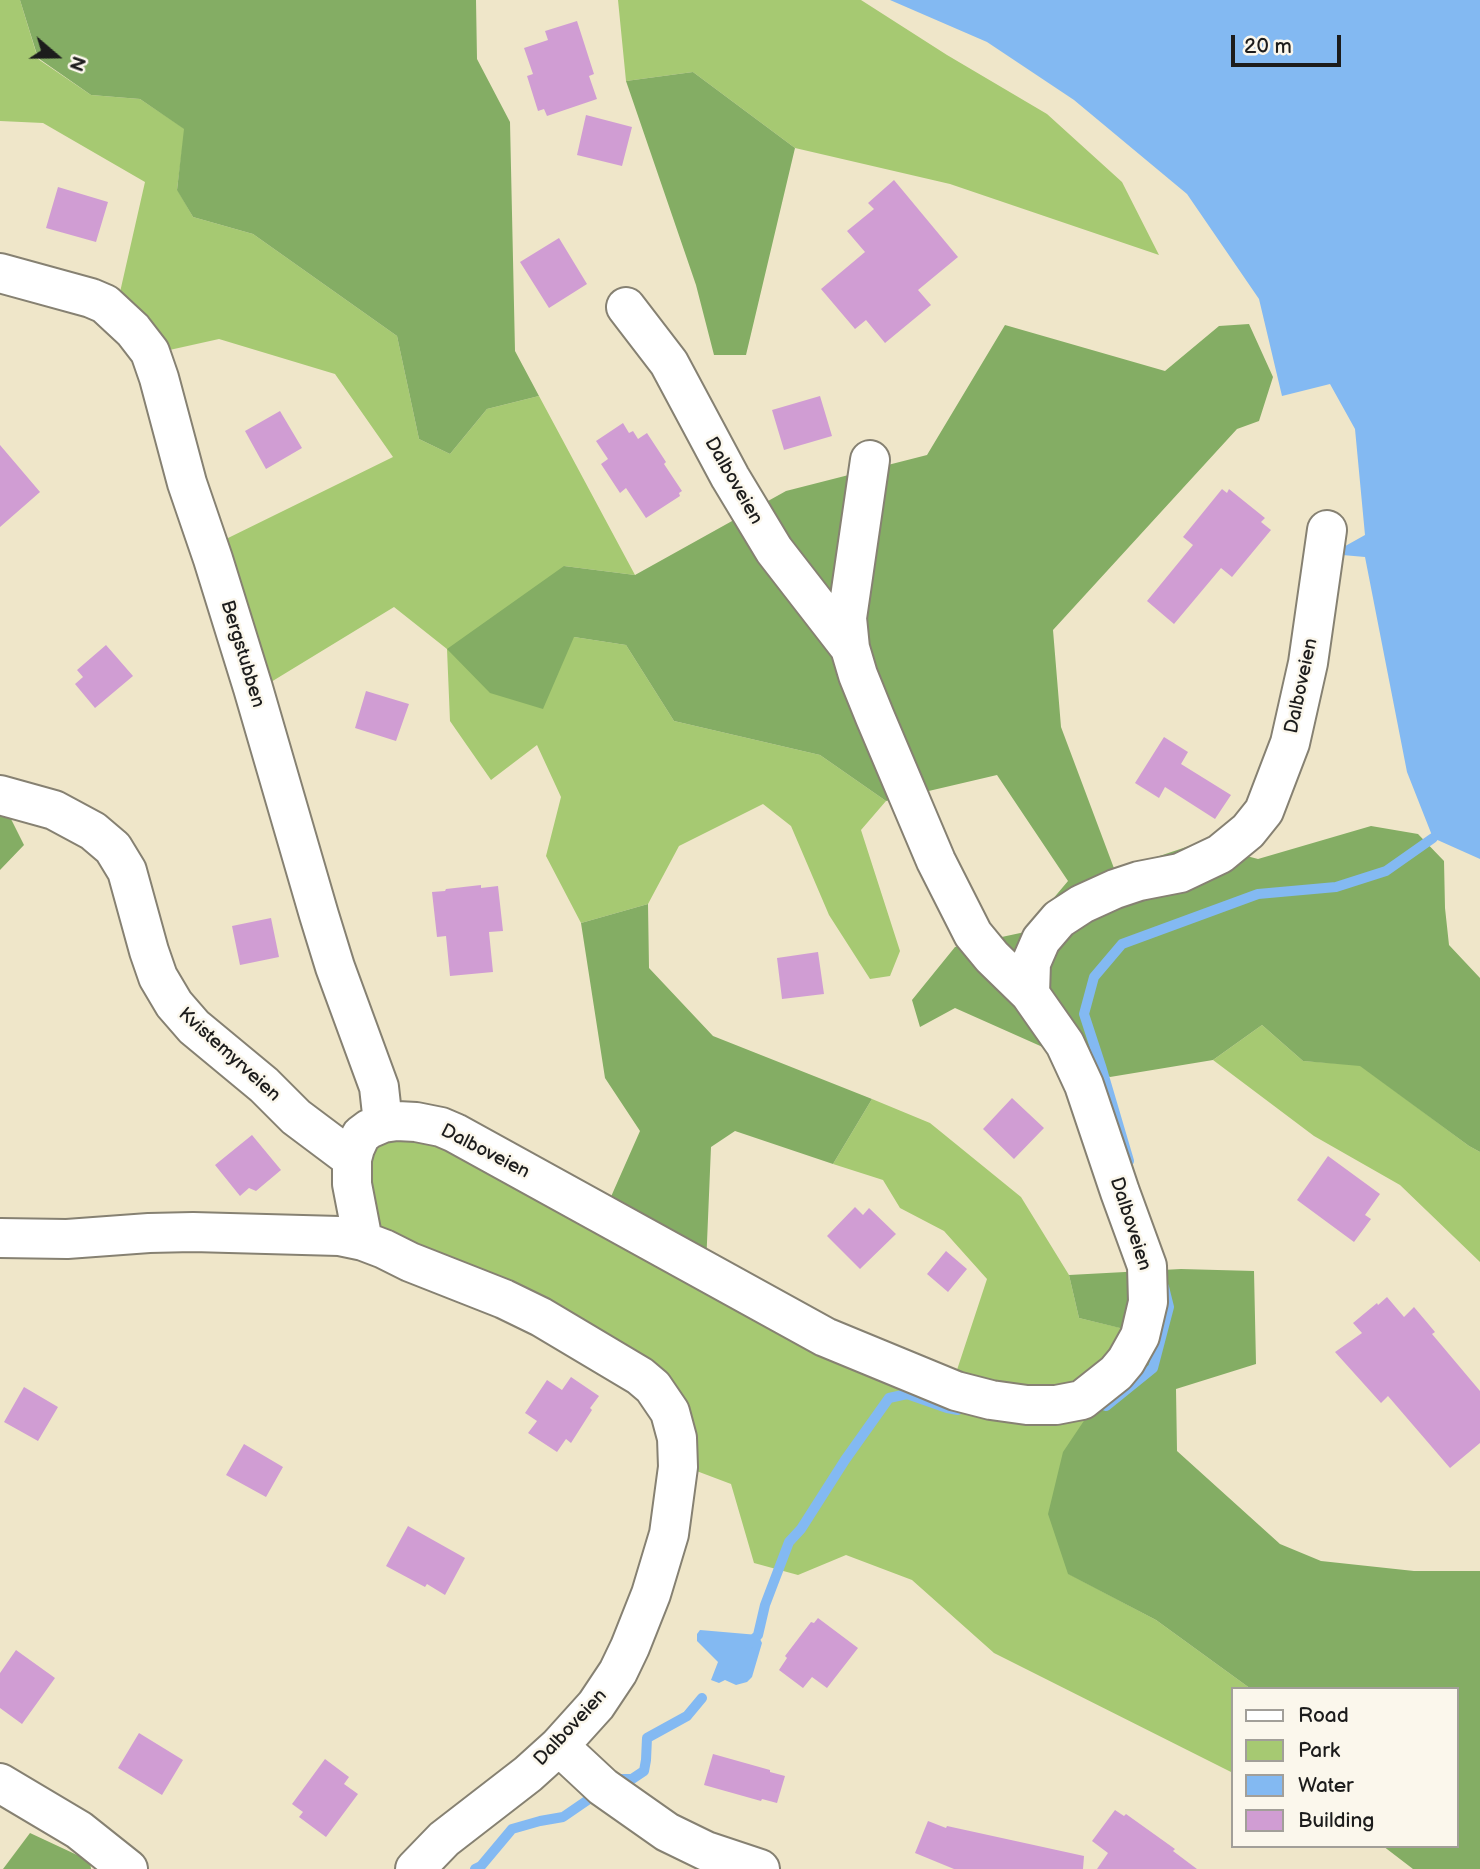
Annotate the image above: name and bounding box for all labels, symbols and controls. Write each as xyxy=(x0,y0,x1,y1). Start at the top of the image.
north arrow xyxy=(21,21,91,91)
scale bar xyxy=(1235,21,1345,65)
text: 20 m xyxy=(1244,34,1292,59)
text: N xyxy=(63,53,89,74)
street label: Dalboveien xyxy=(699,433,767,529)
street label: Bergstubben xyxy=(215,598,269,710)
street label: Dalboveien xyxy=(1281,636,1323,736)
street label: Kvistemyrveien xyxy=(173,1003,285,1107)
street label: Dalboveien xyxy=(437,1120,533,1184)
street label: Dalboveien xyxy=(1104,1175,1156,1273)
street label: Dalboveien xyxy=(530,1685,612,1771)
legend xyxy=(1232,1687,1459,1848)
text: Road xyxy=(1298,1703,1349,1728)
text: Park xyxy=(1298,1738,1340,1763)
text: Water xyxy=(1298,1773,1354,1798)
text: Building xyxy=(1298,1808,1374,1833)

